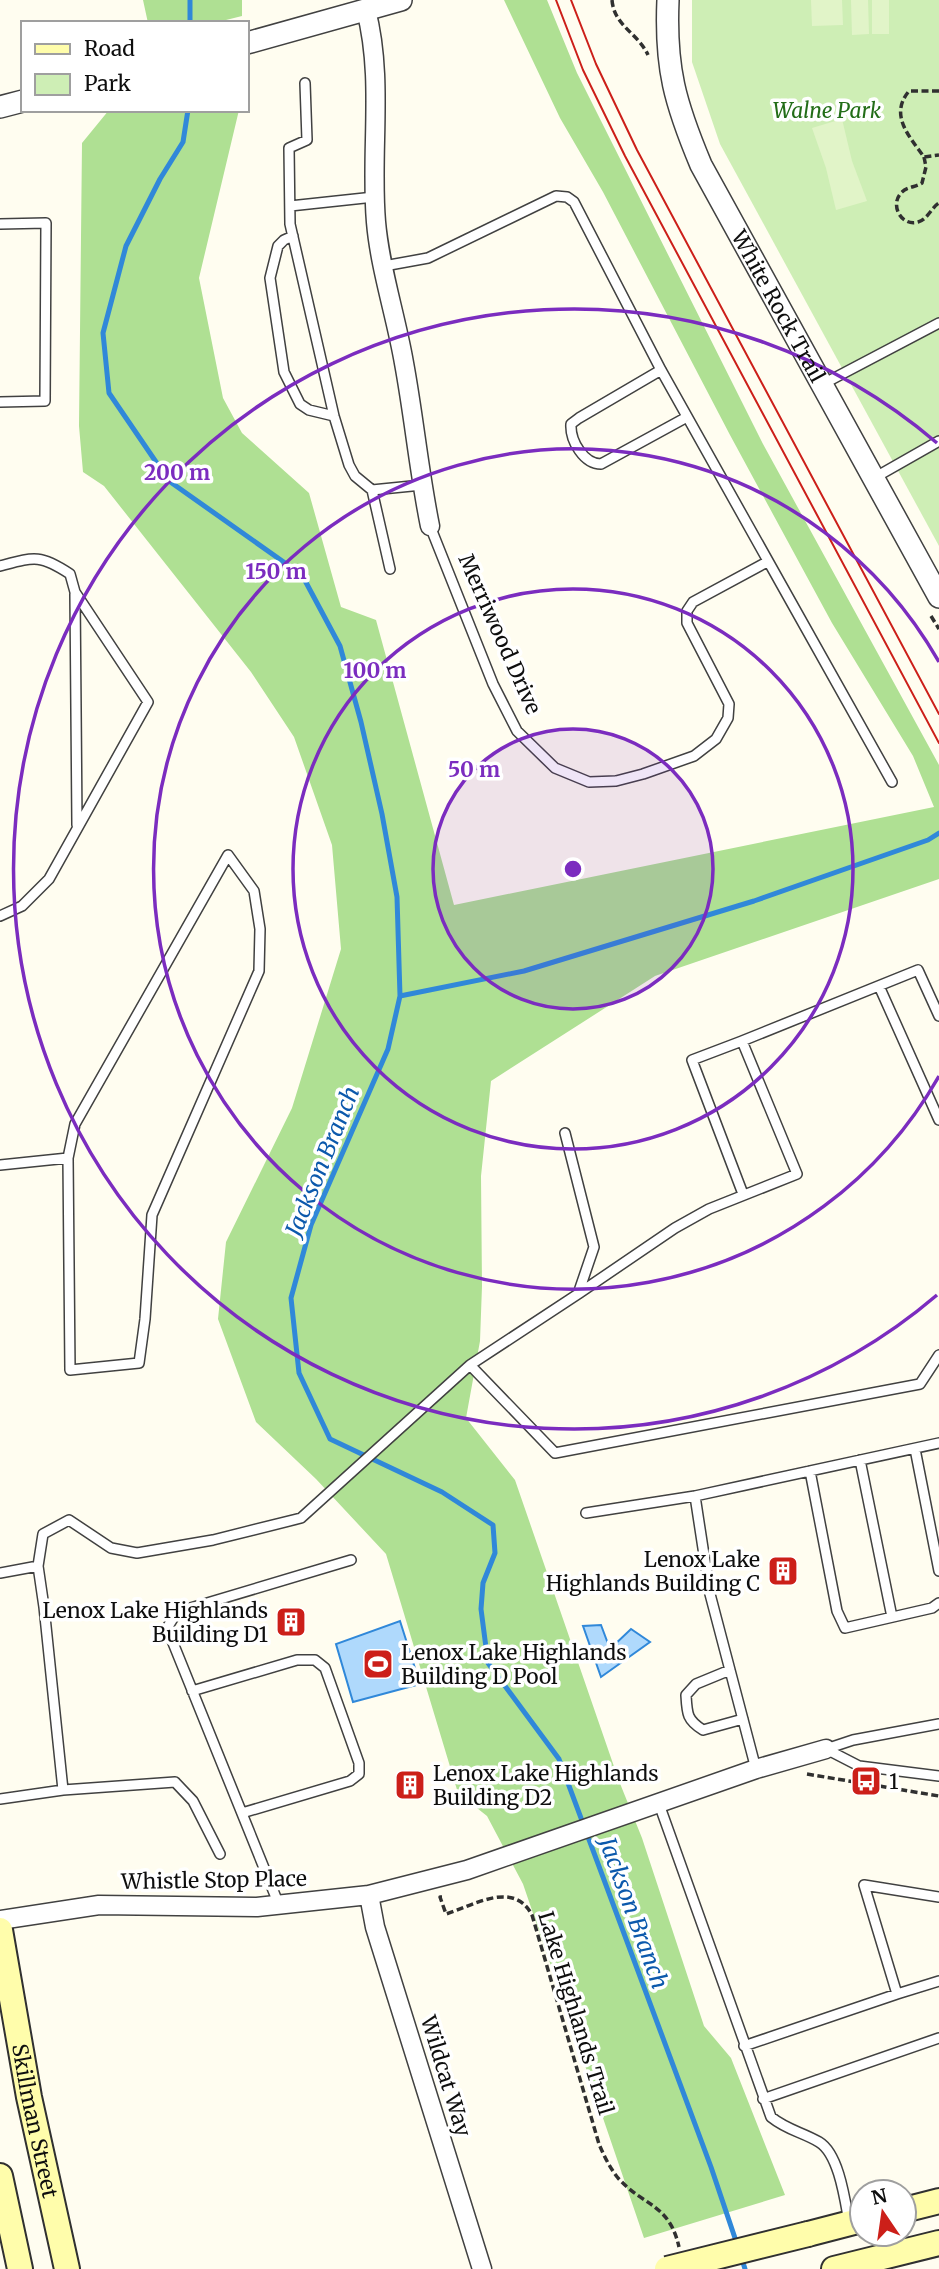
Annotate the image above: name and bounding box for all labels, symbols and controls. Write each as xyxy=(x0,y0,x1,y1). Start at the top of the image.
legend xyxy=(21,21,248,112)
text: Road xyxy=(84,35,135,62)
text: Park xyxy=(84,70,131,97)
park label: Walne Park xyxy=(773,97,882,124)
street label: White Rock Trail xyxy=(725,224,832,387)
text: 200 m xyxy=(144,459,210,486)
street label: Merriwood Drive xyxy=(453,550,547,718)
text: 150 m xyxy=(245,558,307,585)
text: 100 m xyxy=(344,657,406,684)
text: 50 m xyxy=(448,756,500,783)
centre of rings xyxy=(561,857,585,881)
water label: Jackson Branch xyxy=(278,1082,365,1243)
place label: Lenox Lake Highlands Building C xyxy=(546,1546,760,1597)
building icon: Lenox Lake Highlands Building C xyxy=(766,1554,800,1588)
place label: Lenox Lake Highlands Building D1 xyxy=(43,1597,268,1648)
building icon: Lenox Lake Highlands Building D1 xyxy=(274,1605,308,1639)
place label: Lenox Lake Highlands Building D Pool xyxy=(401,1639,626,1690)
sports icon: Lenox Lake Highlands Building D Pool xyxy=(361,1647,395,1681)
place label: Lenox Lake Highlands Building D2 xyxy=(433,1760,658,1811)
bus stop icon: 1 xyxy=(849,1764,883,1798)
building icon: Lenox Lake Highlands Building D2 xyxy=(393,1768,427,1802)
place label: 1 xyxy=(889,1768,899,1795)
water label: Jackson Branch xyxy=(592,1831,675,1993)
street label: Whistle Stop Place xyxy=(120,1865,307,1895)
street label: Lake Highlands Trail xyxy=(532,1908,620,2118)
street label: Wildcat Way xyxy=(415,2011,477,2140)
street label: Skillman Street xyxy=(6,2042,64,2200)
north arrow xyxy=(848,2178,918,2248)
text: N xyxy=(869,2183,889,2210)

